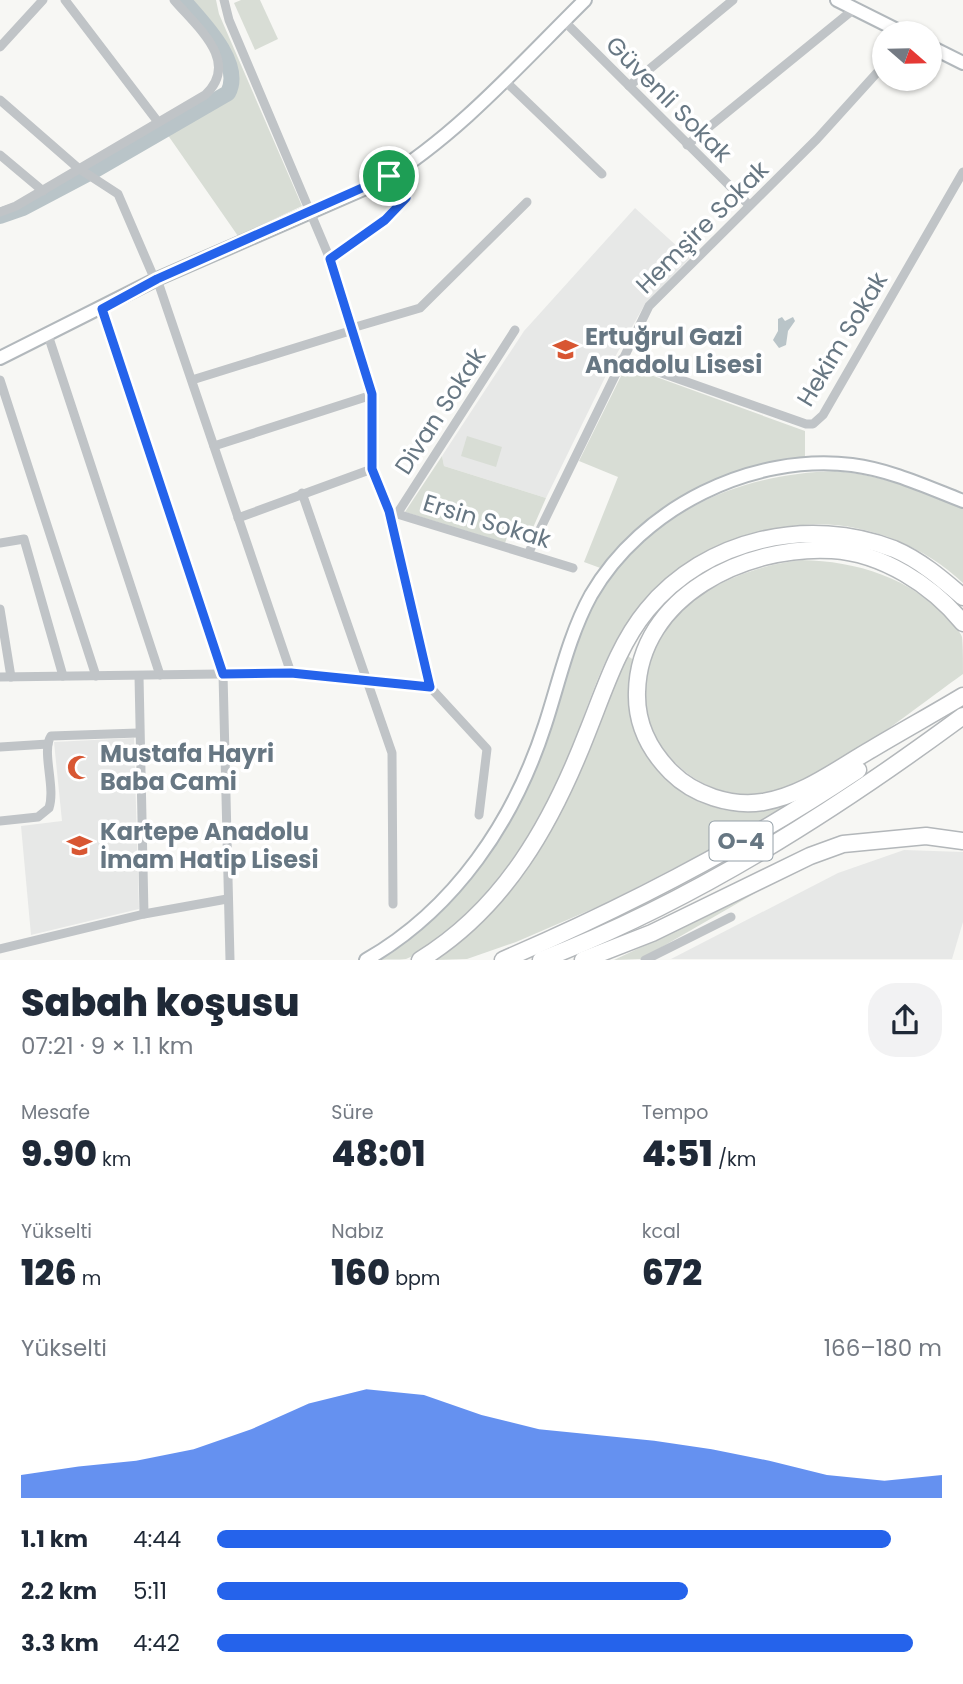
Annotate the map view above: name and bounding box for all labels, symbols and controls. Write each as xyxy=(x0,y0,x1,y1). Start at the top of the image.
north arrow xyxy=(872,21,942,91)
map controls xyxy=(872,21,942,91)
street label: Güvenli Sokak xyxy=(599,29,740,170)
pin xyxy=(359,146,419,206)
street label: Hemşire Sokak xyxy=(628,153,776,301)
icon: arrive xyxy=(370,157,408,195)
street label: Hekim Sokak xyxy=(789,265,895,412)
place label: Ertuğrul Gazi Anadolu Lisesi xyxy=(585,320,762,381)
school or university icon: Ertuğrul Gazi Anadolu Lisesi xyxy=(551,336,579,364)
street label: Divan Sokak xyxy=(387,341,494,481)
street label: Ersin Sokak xyxy=(419,486,555,556)
place label: Mustafa Hayri Baba Cami xyxy=(100,737,274,798)
mosque icon: Mustafa Hayri Baba Cami xyxy=(66,753,94,781)
place label: Kartepe Anadolu İmam Hatip Lisesi xyxy=(100,815,319,876)
road number: O-4 xyxy=(710,821,772,860)
school or university icon: Kartepe Anadolu İmam Hatip Lisesi xyxy=(66,831,94,859)
text: Sabah koşusu xyxy=(21,976,299,1029)
button: share xyxy=(868,983,942,1057)
text: 07:21 · 9 × 1.1 km xyxy=(21,1030,193,1062)
text: Mesafe xyxy=(21,1099,90,1126)
text: Süre xyxy=(331,1099,374,1126)
text: Tempo xyxy=(642,1099,708,1126)
text: 9.90 xyxy=(21,1129,97,1178)
text: 48:01 xyxy=(331,1129,425,1178)
text: 4:51 xyxy=(642,1129,713,1178)
text: km xyxy=(97,1146,131,1173)
text: /km xyxy=(713,1146,756,1173)
text: Yükselti xyxy=(21,1218,92,1245)
text: Nabız xyxy=(331,1218,384,1245)
text: kcal xyxy=(642,1218,681,1245)
text: 126 xyxy=(21,1248,77,1297)
text: 160 xyxy=(331,1248,390,1297)
text: 672 xyxy=(642,1248,702,1297)
text: m xyxy=(77,1265,101,1292)
text: bpm xyxy=(390,1265,440,1292)
text: Yükselti xyxy=(21,1332,107,1364)
text: 166–180 m xyxy=(824,1332,942,1364)
text: 1.1 km xyxy=(21,1523,88,1555)
text: 4:44 xyxy=(133,1523,181,1555)
text: 2.2 km xyxy=(21,1575,97,1607)
text: 5:11 xyxy=(133,1575,167,1607)
text: 3.3 km xyxy=(21,1627,99,1659)
text: 4:42 xyxy=(133,1627,180,1659)

